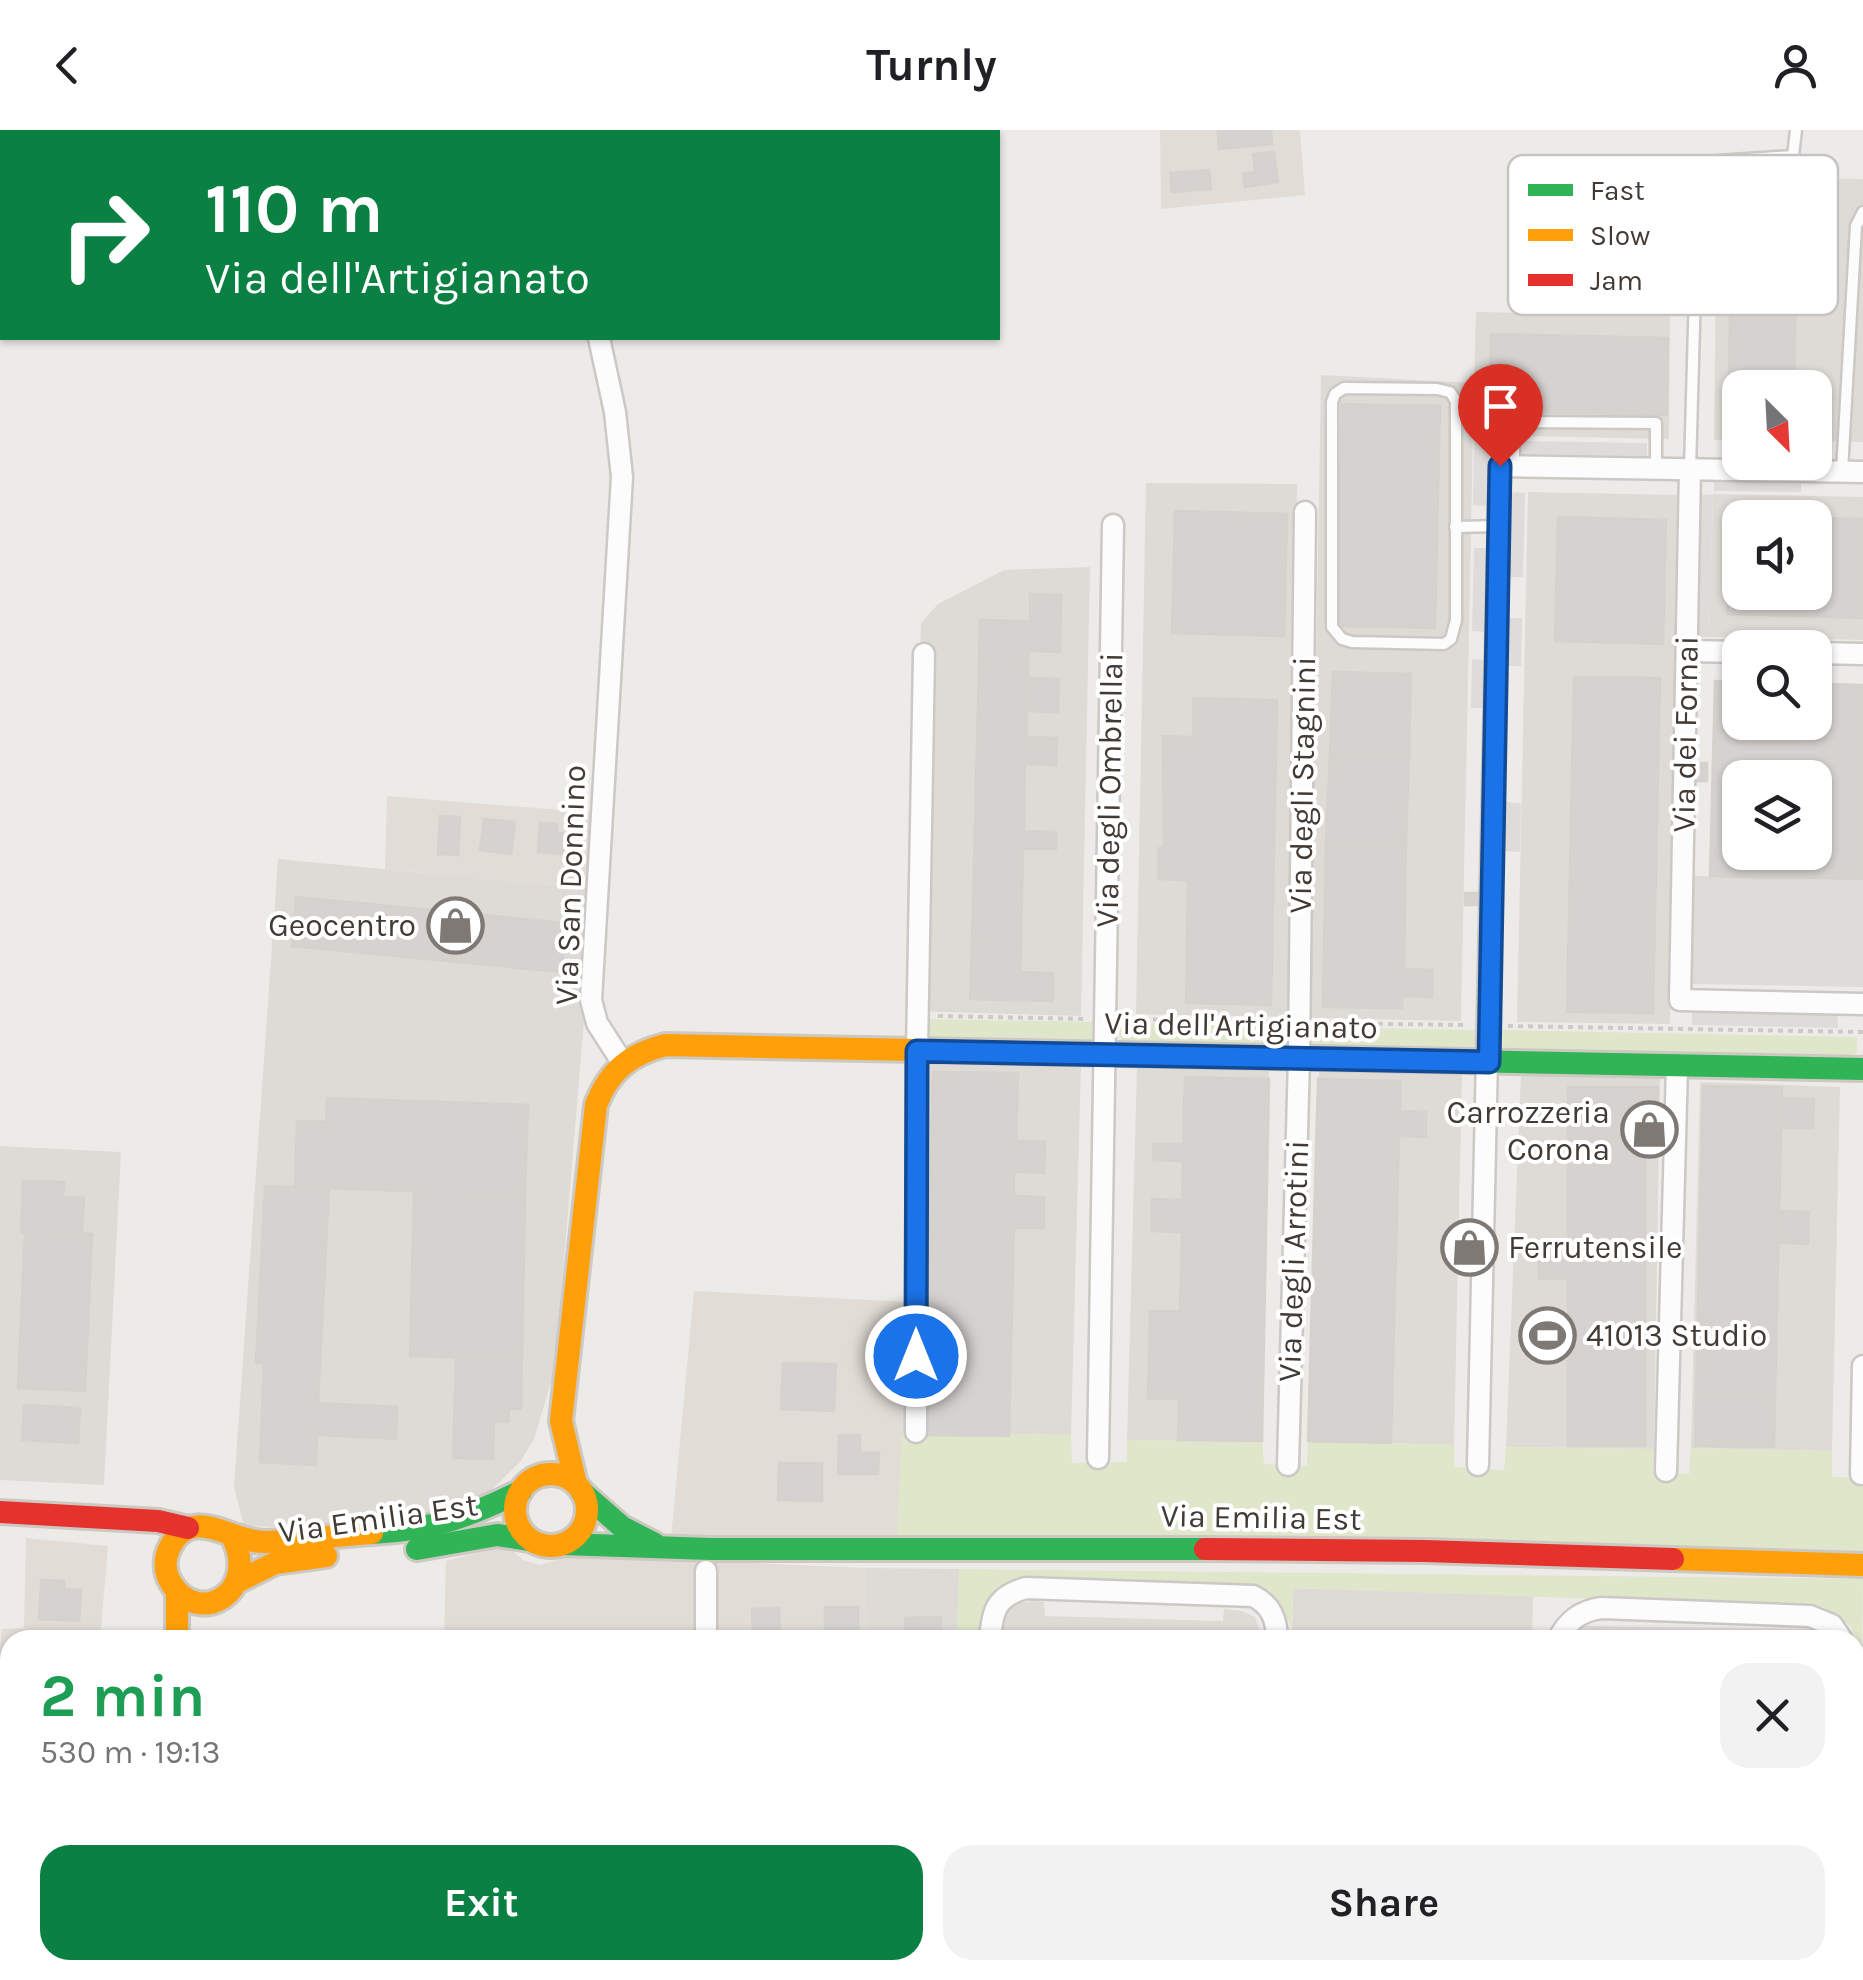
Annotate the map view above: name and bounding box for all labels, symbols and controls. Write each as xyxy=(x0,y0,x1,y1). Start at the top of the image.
icon: back xyxy=(40,38,95,93)
icon: person xyxy=(1768,38,1823,93)
text: Turnly xyxy=(866,39,997,91)
legend xyxy=(1508,155,1838,315)
text: 110 m xyxy=(205,168,383,250)
icon: right xyxy=(40,170,170,300)
text: Fast xyxy=(1590,174,1645,207)
text: Slow xyxy=(1590,219,1650,252)
text: Via dell'Artigianato xyxy=(205,252,590,304)
text: Jam xyxy=(1590,264,1643,297)
pin xyxy=(1458,364,1543,467)
north arrow xyxy=(1722,370,1832,480)
map controls xyxy=(1722,370,1832,870)
icon: arrive xyxy=(1473,379,1528,434)
button: sound xyxy=(1722,500,1832,610)
button: search xyxy=(1722,630,1832,740)
street label: Via dei Fornai xyxy=(1665,635,1706,833)
street label: Via degli Ombrellai xyxy=(1089,652,1130,928)
street label: Via degli Stagnini xyxy=(1282,656,1323,914)
button: layers xyxy=(1722,760,1832,870)
street label: Via San Donnino xyxy=(548,764,593,1006)
shop icon: Geocentro xyxy=(425,895,485,955)
place label: Geocentro xyxy=(268,907,416,944)
street label: Via dell'Artigianato xyxy=(1104,1005,1378,1046)
place label: Carrozzeria Corona xyxy=(1447,1094,1610,1168)
shop icon: Carrozzeria Corona xyxy=(1619,1100,1679,1160)
street label: Via degli Arrotini xyxy=(1271,1140,1316,1382)
shop icon: Ferrutensile xyxy=(1439,1217,1499,1277)
place label: Ferrutensile xyxy=(1508,1229,1682,1266)
position arrow xyxy=(864,1304,968,1408)
sports icon: 41013 Studio xyxy=(1517,1305,1577,1365)
place label: 41013 Studio xyxy=(1586,1317,1767,1354)
street label: Via Emilia Est xyxy=(276,1486,480,1551)
street label: Via Emilia Est xyxy=(1160,1497,1362,1538)
text: 2 min xyxy=(40,1661,205,1731)
button: close xyxy=(1720,1663,1825,1768)
text: 530 m · 19:13 xyxy=(40,1734,220,1771)
button: Exit xyxy=(40,1845,923,1960)
button: Share xyxy=(943,1845,1825,1960)

